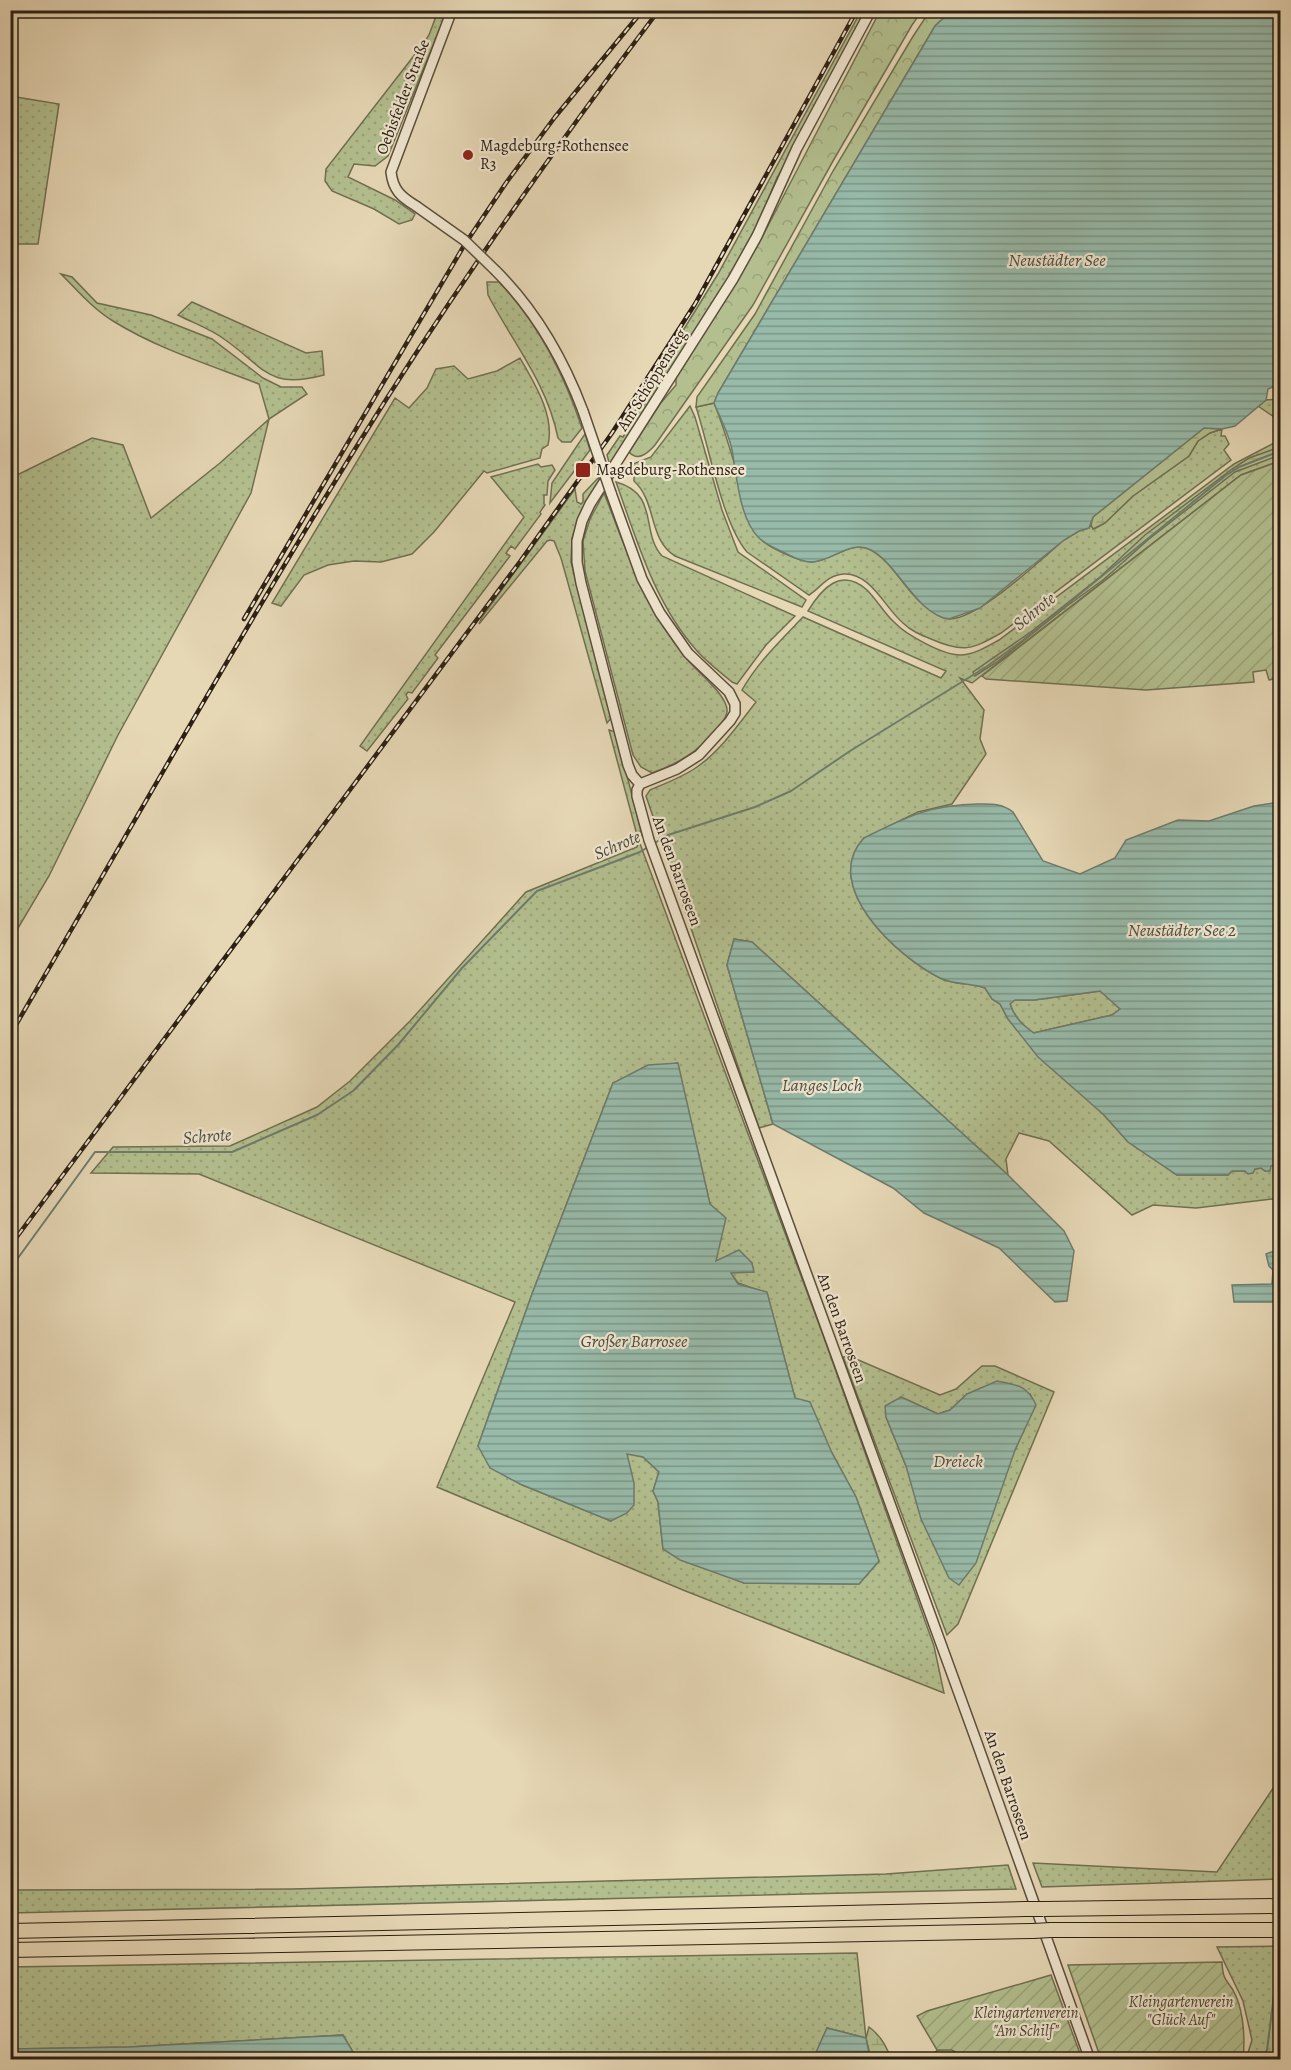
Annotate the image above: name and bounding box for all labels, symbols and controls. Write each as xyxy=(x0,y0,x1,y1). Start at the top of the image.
street label: Oebisfelder Straße xyxy=(371,36,435,158)
place label: Magdeburg-Rothensee R3 xyxy=(480,135,629,175)
marker: Magdeburg-Rothensee R3 xyxy=(461,148,475,162)
water label: Neustädter See xyxy=(1008,248,1106,272)
street label: Am Schöppensteg xyxy=(611,325,692,436)
place label: Magdeburg-Rothensee xyxy=(596,459,745,481)
marker: Magdeburg-Rothensee xyxy=(574,461,592,479)
water label: Schrote xyxy=(1008,586,1061,636)
street label: An den Barroseen xyxy=(647,812,707,929)
water label: Schrote xyxy=(590,824,645,866)
water label: Neustädter See 2 xyxy=(1128,918,1236,942)
water label: Langes Loch xyxy=(782,1073,862,1097)
water label: Schrote xyxy=(182,1122,233,1150)
street label: An den Barroseen xyxy=(812,1269,872,1386)
water label: Großer Barrosee xyxy=(580,1329,688,1353)
water label: Dreieck xyxy=(933,1449,983,1473)
street label: An den Barroseen xyxy=(979,1726,1037,1843)
park label: Kleingartenverein "Glück Auf" xyxy=(1129,1991,1233,2031)
park label: Kleingartenverein "Am Schilf" xyxy=(974,2002,1078,2042)

